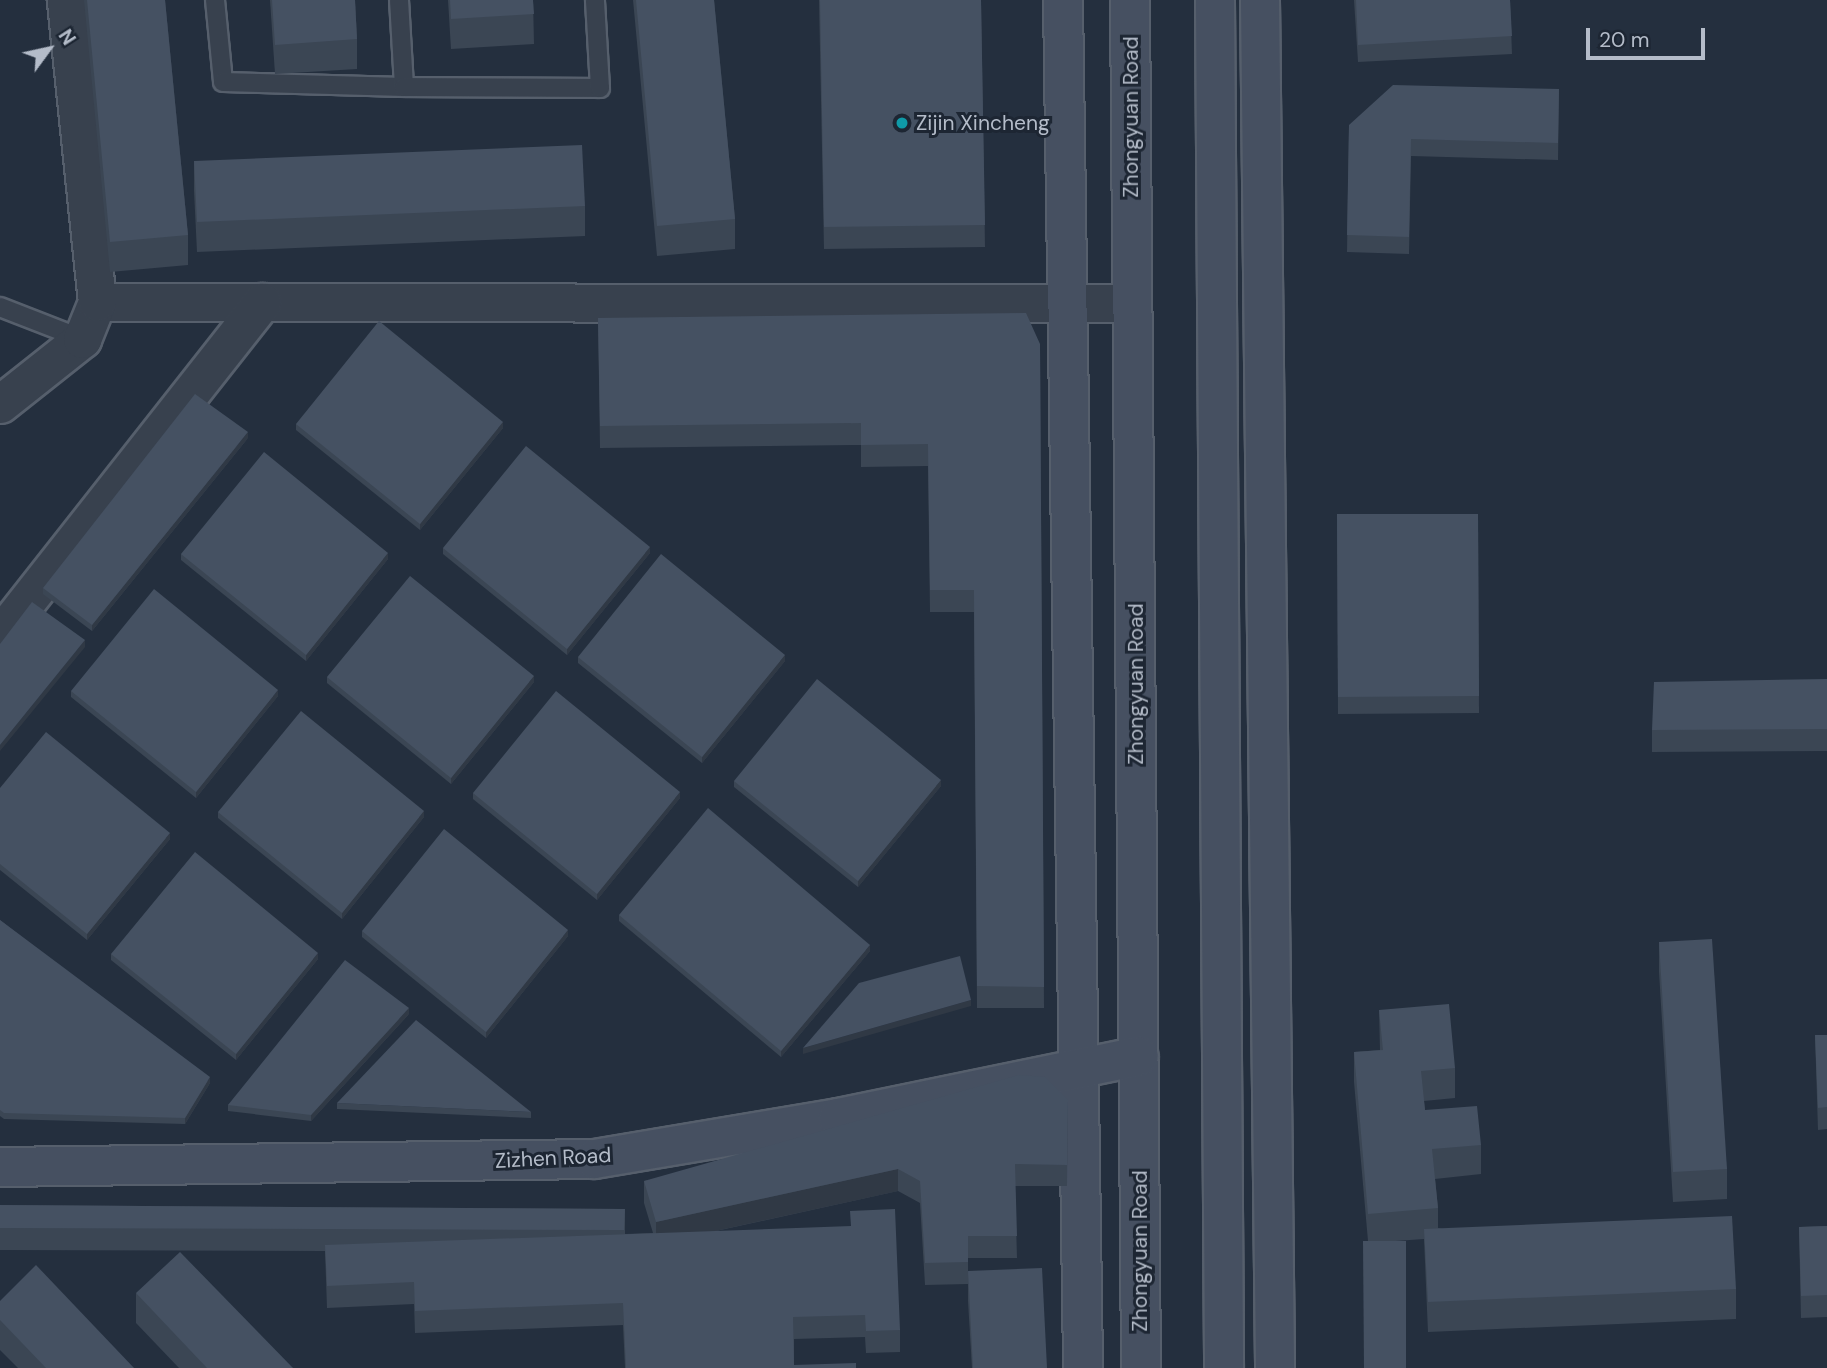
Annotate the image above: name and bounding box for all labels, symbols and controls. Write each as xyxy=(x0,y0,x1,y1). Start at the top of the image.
north arrow xyxy=(14,14,84,84)
scale bar xyxy=(1589,14,1708,58)
text: N xyxy=(53,25,81,50)
text: 20 m xyxy=(1599,26,1650,54)
street label: Zhongyuan Road xyxy=(1118,36,1144,198)
place label: Zijin Xincheng xyxy=(916,110,1050,136)
marker: Zijin Xincheng xyxy=(894,115,910,131)
street label: Zhongyuan Road xyxy=(1123,603,1149,765)
street label: Zizhen Road xyxy=(494,1142,612,1174)
street label: Zhongyuan Road xyxy=(1127,1170,1153,1332)

